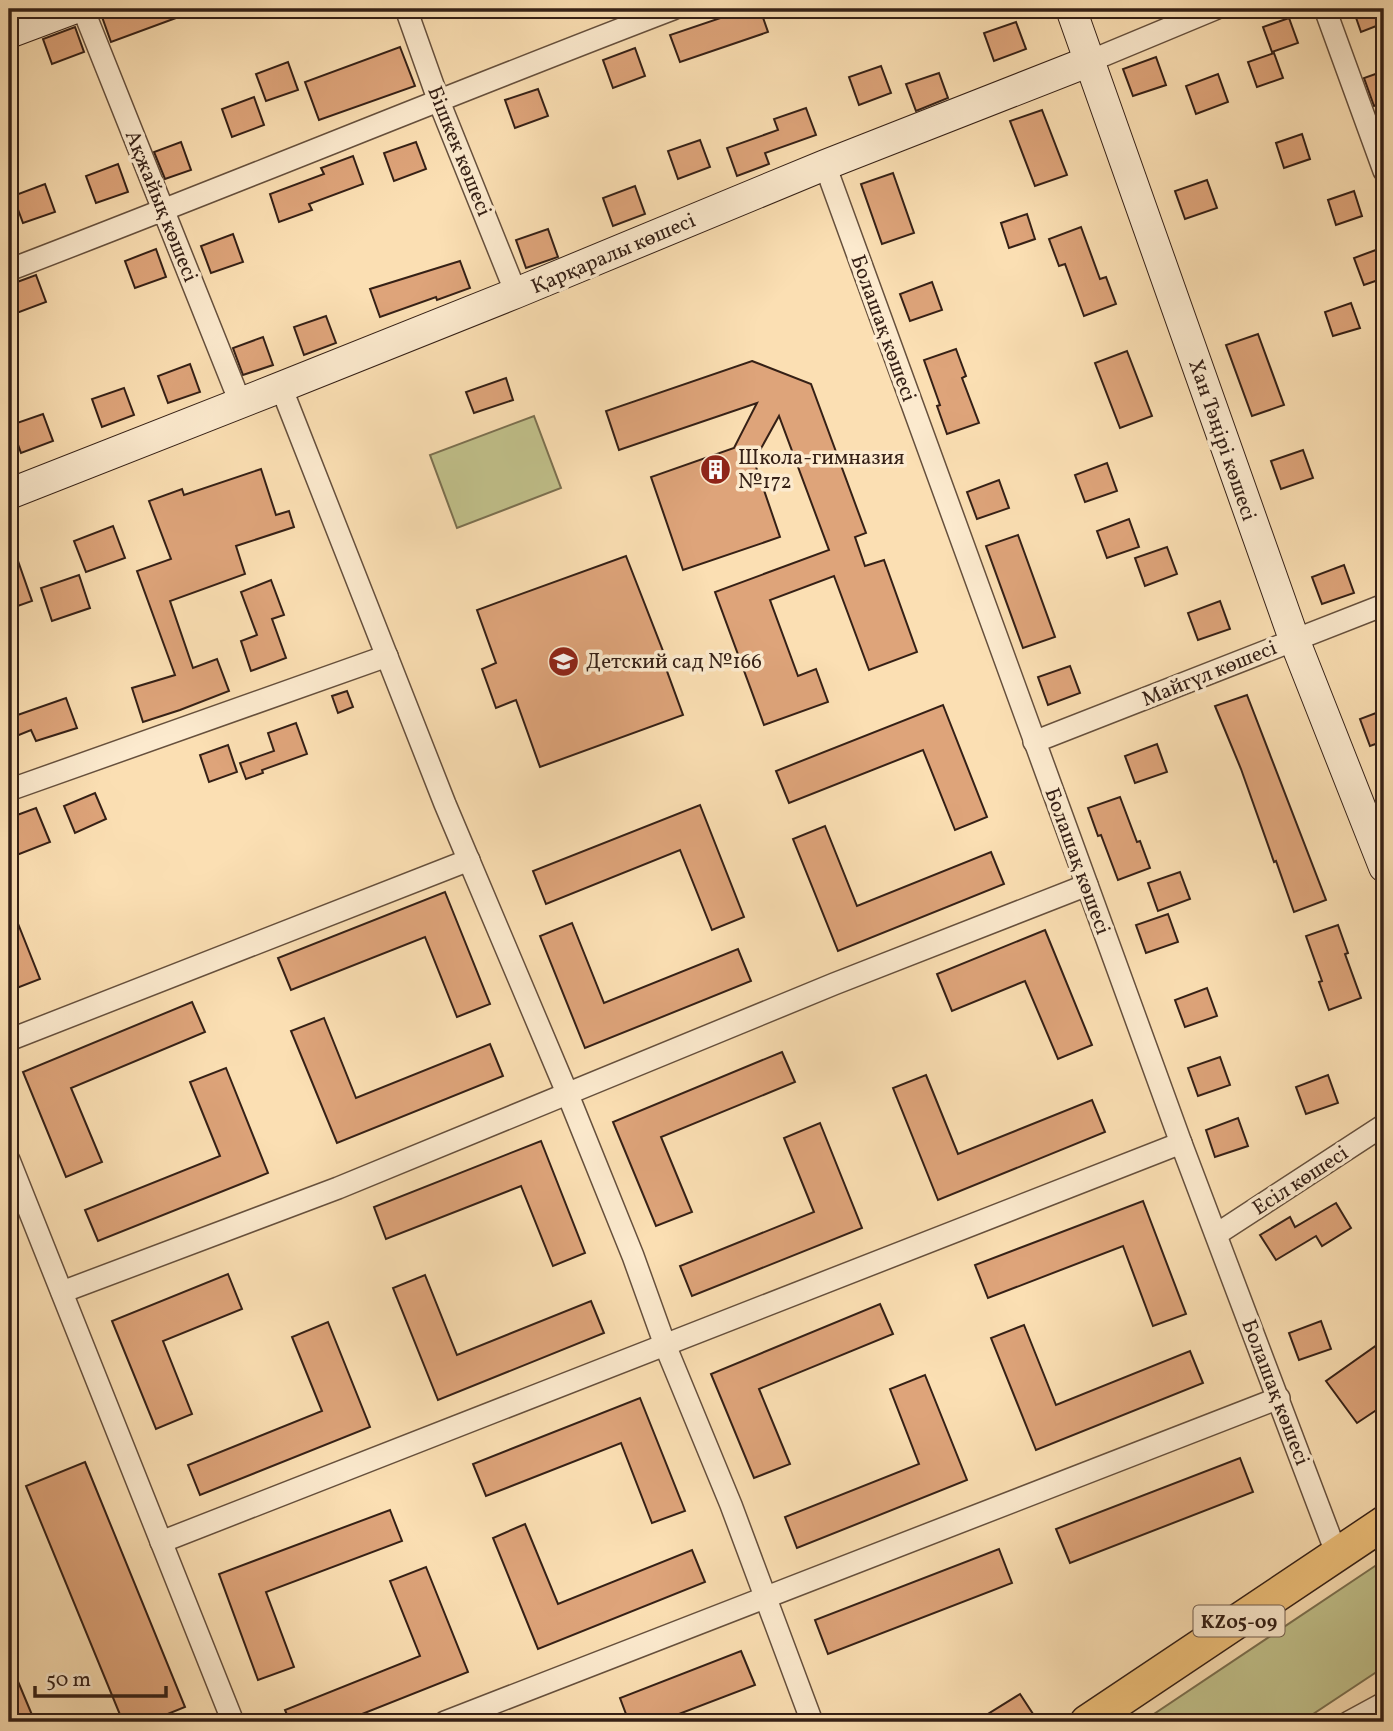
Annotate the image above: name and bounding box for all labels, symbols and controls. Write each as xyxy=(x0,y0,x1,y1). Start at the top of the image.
street label: Бішкек көшесі xyxy=(419,82,498,221)
street label: Ақжайық көшесі xyxy=(117,126,204,287)
street label: Қарқаралы көшесі xyxy=(527,207,700,302)
street label: Болашақ көшесі xyxy=(843,251,923,406)
street label: Хан Тәңірі көшесі xyxy=(1180,356,1263,525)
place label: Школа-гимназия №172 xyxy=(738,444,904,497)
building icon: Школа-гимназия №172 xyxy=(698,452,732,486)
street label: Майгүл көшесі xyxy=(1138,634,1281,715)
school or university icon: Детский сад №166 xyxy=(546,644,580,678)
place label: Детский сад №166 xyxy=(586,648,762,677)
street label: Болашақ көшесі xyxy=(1037,784,1117,939)
street label: Есіл көшесі xyxy=(1247,1139,1354,1223)
street label: Болашақ көшесі xyxy=(1233,1315,1316,1470)
road number: KZ05-09 xyxy=(1194,1606,1284,1637)
scale bar xyxy=(35,1654,166,1698)
text: 50 m xyxy=(46,1666,91,1695)

